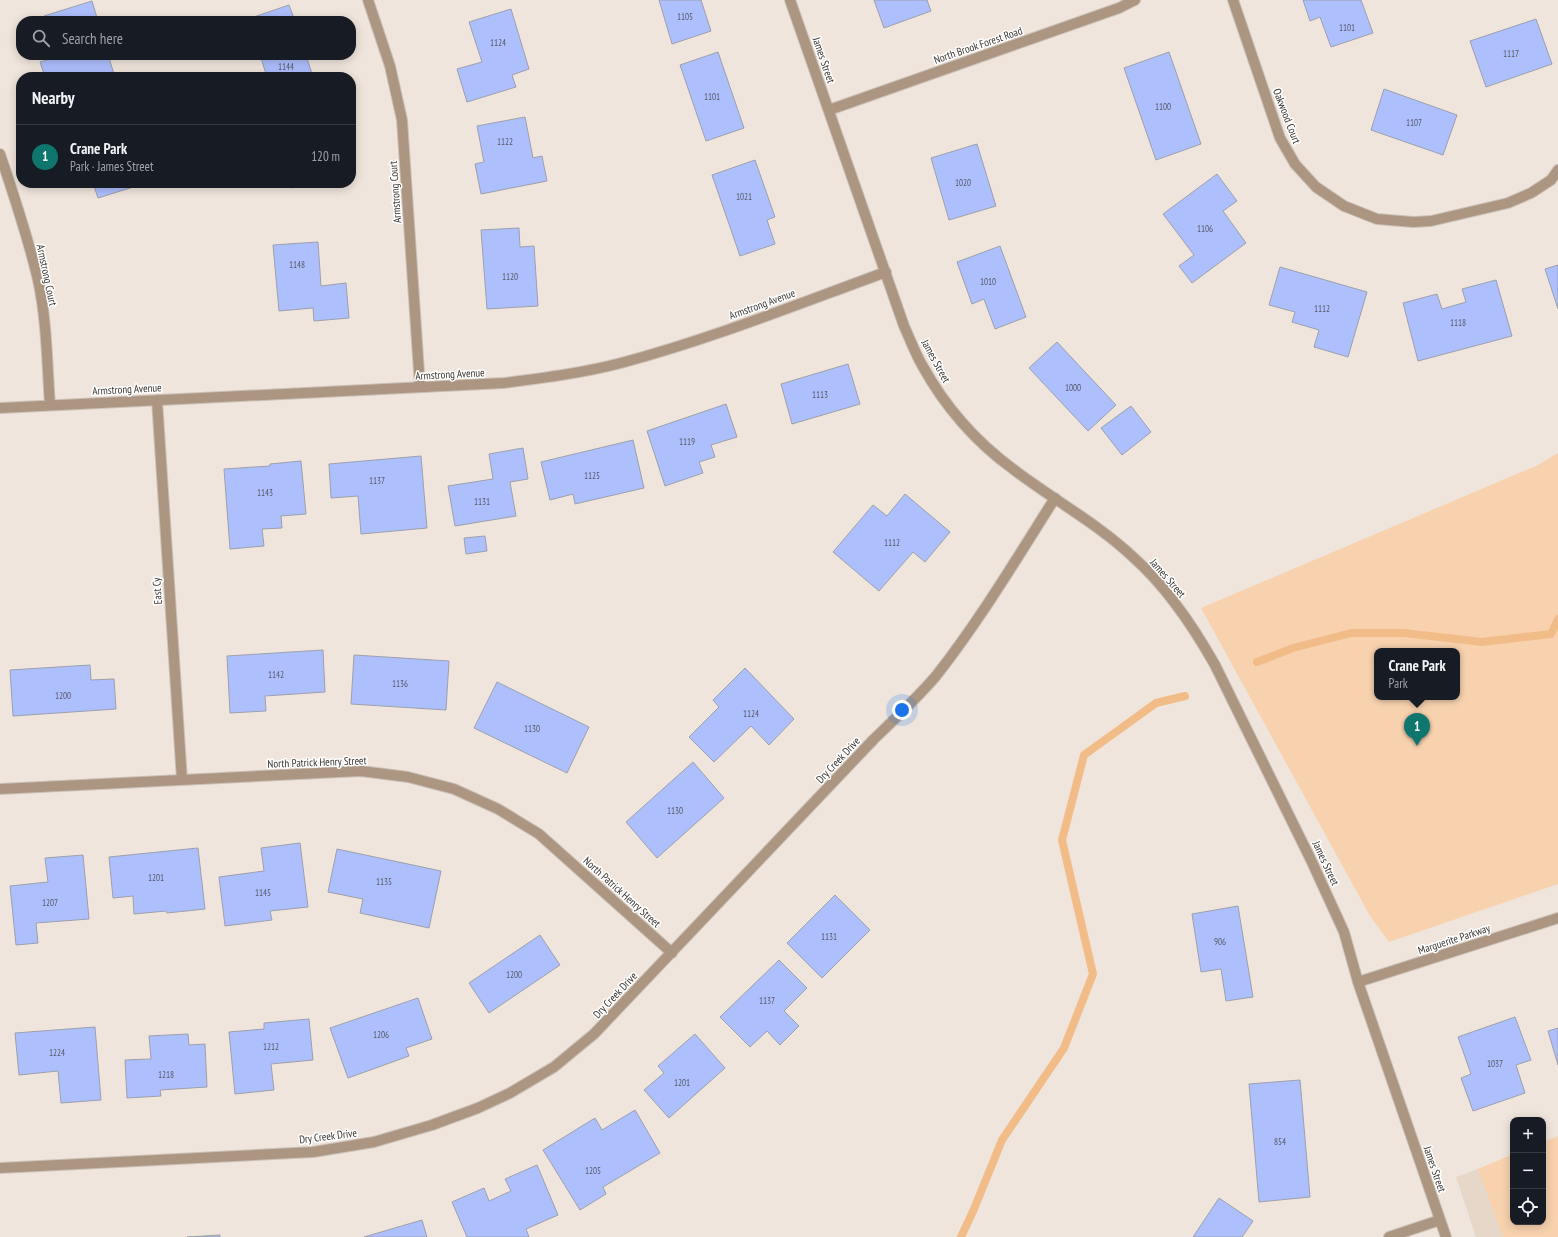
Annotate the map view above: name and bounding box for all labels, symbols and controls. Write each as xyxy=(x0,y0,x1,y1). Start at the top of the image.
house number: 1105 xyxy=(677,11,693,22)
search box xyxy=(16,16,356,60)
house number: 1101 xyxy=(1339,22,1355,33)
street label: North Brook Forest Road xyxy=(932,23,1024,67)
icon: search xyxy=(30,27,52,49)
text: Search here xyxy=(62,29,123,48)
street label: James Street xyxy=(809,34,838,85)
house number: 1124 xyxy=(490,37,506,48)
house number: 1117 xyxy=(1503,48,1519,59)
house number: 1144 xyxy=(278,61,294,72)
street label: Oakwood Court xyxy=(1270,86,1304,146)
text: Nearby xyxy=(32,87,75,109)
house number: 1101 xyxy=(704,91,720,102)
house number: 1100 xyxy=(1155,101,1171,112)
house number: 1107 xyxy=(1406,117,1422,128)
house number: 1122 xyxy=(497,136,513,147)
text: Crane Park xyxy=(70,139,127,158)
text: 1 xyxy=(42,148,48,165)
text: 120 m xyxy=(311,148,340,165)
text: Park · James Street xyxy=(70,158,154,175)
street label: Armstrong Court xyxy=(386,160,404,224)
house number: 1020 xyxy=(955,177,971,188)
house number: 1021 xyxy=(736,191,752,202)
house number: 1106 xyxy=(1197,223,1213,234)
street label: Armstrong Court xyxy=(34,243,60,307)
house number: 1148 xyxy=(289,259,305,270)
house number: 1120 xyxy=(502,271,518,282)
house number: 1010 xyxy=(980,276,996,287)
street label: Armstrong Avenue xyxy=(727,285,797,322)
house number: 1112 xyxy=(1314,303,1330,314)
house number: 1118 xyxy=(1450,317,1466,328)
street label: James Street xyxy=(918,336,954,385)
street label: Armstrong Avenue xyxy=(415,365,485,383)
street label: Armstrong Avenue xyxy=(92,380,162,398)
house number: 1000 xyxy=(1065,382,1081,393)
house number: 1113 xyxy=(812,389,828,400)
house number: 1119 xyxy=(679,436,695,447)
house number: 1125 xyxy=(584,470,600,481)
house number: 1137 xyxy=(369,475,385,486)
house number: 1143 xyxy=(257,487,273,498)
house number: 1131 xyxy=(474,496,490,507)
house number: 1112 xyxy=(884,537,900,548)
street label: James Street xyxy=(1146,555,1189,601)
street label: East Cy xyxy=(149,576,165,605)
popup xyxy=(1374,648,1460,700)
text: Crane Park xyxy=(1388,656,1446,675)
house number: 1142 xyxy=(268,669,284,680)
text: Park xyxy=(1388,675,1408,692)
house number: 1136 xyxy=(392,678,408,689)
house number: 1200 xyxy=(55,690,71,701)
your location xyxy=(892,700,912,720)
house number: 1124 xyxy=(743,708,759,719)
pin: 1 xyxy=(1404,713,1430,746)
house number: 1130 xyxy=(524,723,540,734)
street label: Dry Creek Drive xyxy=(813,734,863,786)
street label: North Patrick Henry Street xyxy=(267,753,367,771)
house number: 1130 xyxy=(667,805,683,816)
street label: James Street xyxy=(1309,838,1342,888)
street label: North Patrick Henry Street xyxy=(580,854,664,930)
house number: 1201 xyxy=(148,872,164,883)
house number: 1135 xyxy=(376,876,392,887)
house number: 1145 xyxy=(255,887,271,898)
house number: 1207 xyxy=(42,897,58,908)
street label: Marguerite Parkway xyxy=(1416,920,1493,957)
house number: 1131 xyxy=(821,931,837,942)
house number: 906 xyxy=(1214,936,1226,947)
house number: 1200 xyxy=(506,969,522,980)
street label: Dry Creek Drive xyxy=(590,969,640,1021)
house number: 1137 xyxy=(759,995,775,1006)
house number: 1206 xyxy=(373,1029,389,1040)
house number: 1212 xyxy=(263,1041,279,1052)
house number: 1224 xyxy=(49,1047,65,1058)
house number: 1037 xyxy=(1487,1058,1503,1069)
house number: 1218 xyxy=(158,1069,174,1080)
house number: 1201 xyxy=(674,1077,690,1088)
map controls xyxy=(1510,1117,1546,1225)
button: + xyxy=(1510,1117,1546,1153)
street label: Dry Creek Drive xyxy=(298,1125,358,1146)
house number: 854 xyxy=(1274,1136,1286,1147)
street label: James Street xyxy=(1420,1143,1449,1194)
button: − xyxy=(1510,1153,1546,1189)
house number: 1205 xyxy=(585,1165,601,1176)
button: locate xyxy=(1510,1189,1546,1225)

